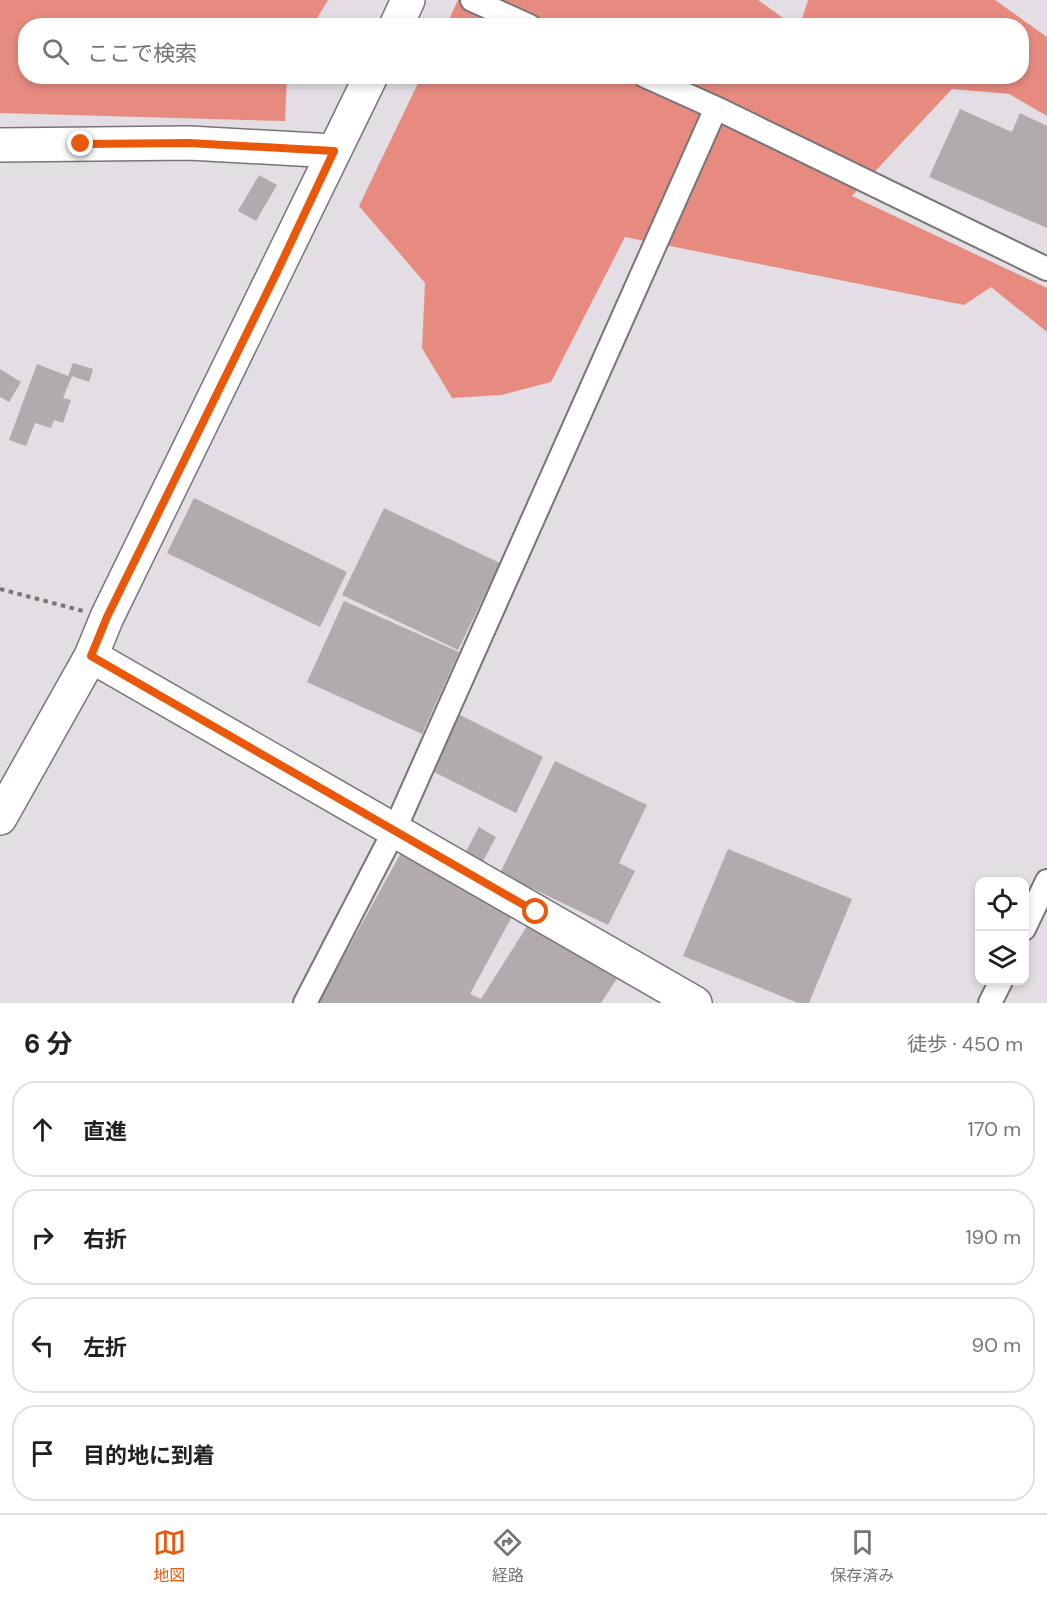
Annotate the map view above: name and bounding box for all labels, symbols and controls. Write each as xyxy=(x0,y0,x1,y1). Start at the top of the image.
search box xyxy=(18,18,1029,84)
icon: search xyxy=(39,35,72,68)
text: ここで検索 xyxy=(87,39,197,68)
route end xyxy=(67,130,93,156)
map controls xyxy=(975,877,1029,985)
button: locate xyxy=(975,877,1029,931)
route start xyxy=(522,898,548,924)
button: layers xyxy=(975,931,1029,985)
text: 6 分 xyxy=(24,1027,73,1061)
text: 徒歩 · 450 m xyxy=(907,1031,1023,1057)
icon: ahead xyxy=(26,1113,59,1146)
text: 170 m xyxy=(968,1116,1021,1142)
text: 直進 xyxy=(83,1117,127,1146)
icon: right xyxy=(26,1221,59,1254)
text: 190 m xyxy=(965,1224,1021,1250)
text: 右折 xyxy=(83,1225,127,1254)
icon: left xyxy=(26,1329,59,1362)
text: 90 m xyxy=(972,1332,1021,1358)
text: 左折 xyxy=(83,1333,127,1362)
icon: arrive xyxy=(26,1437,59,1470)
text: 目的地に到着 xyxy=(83,1441,215,1470)
tab: 地図 xyxy=(153,1526,186,1586)
tab: 経路 xyxy=(491,1526,524,1586)
tab: 保存済み xyxy=(830,1526,894,1586)

